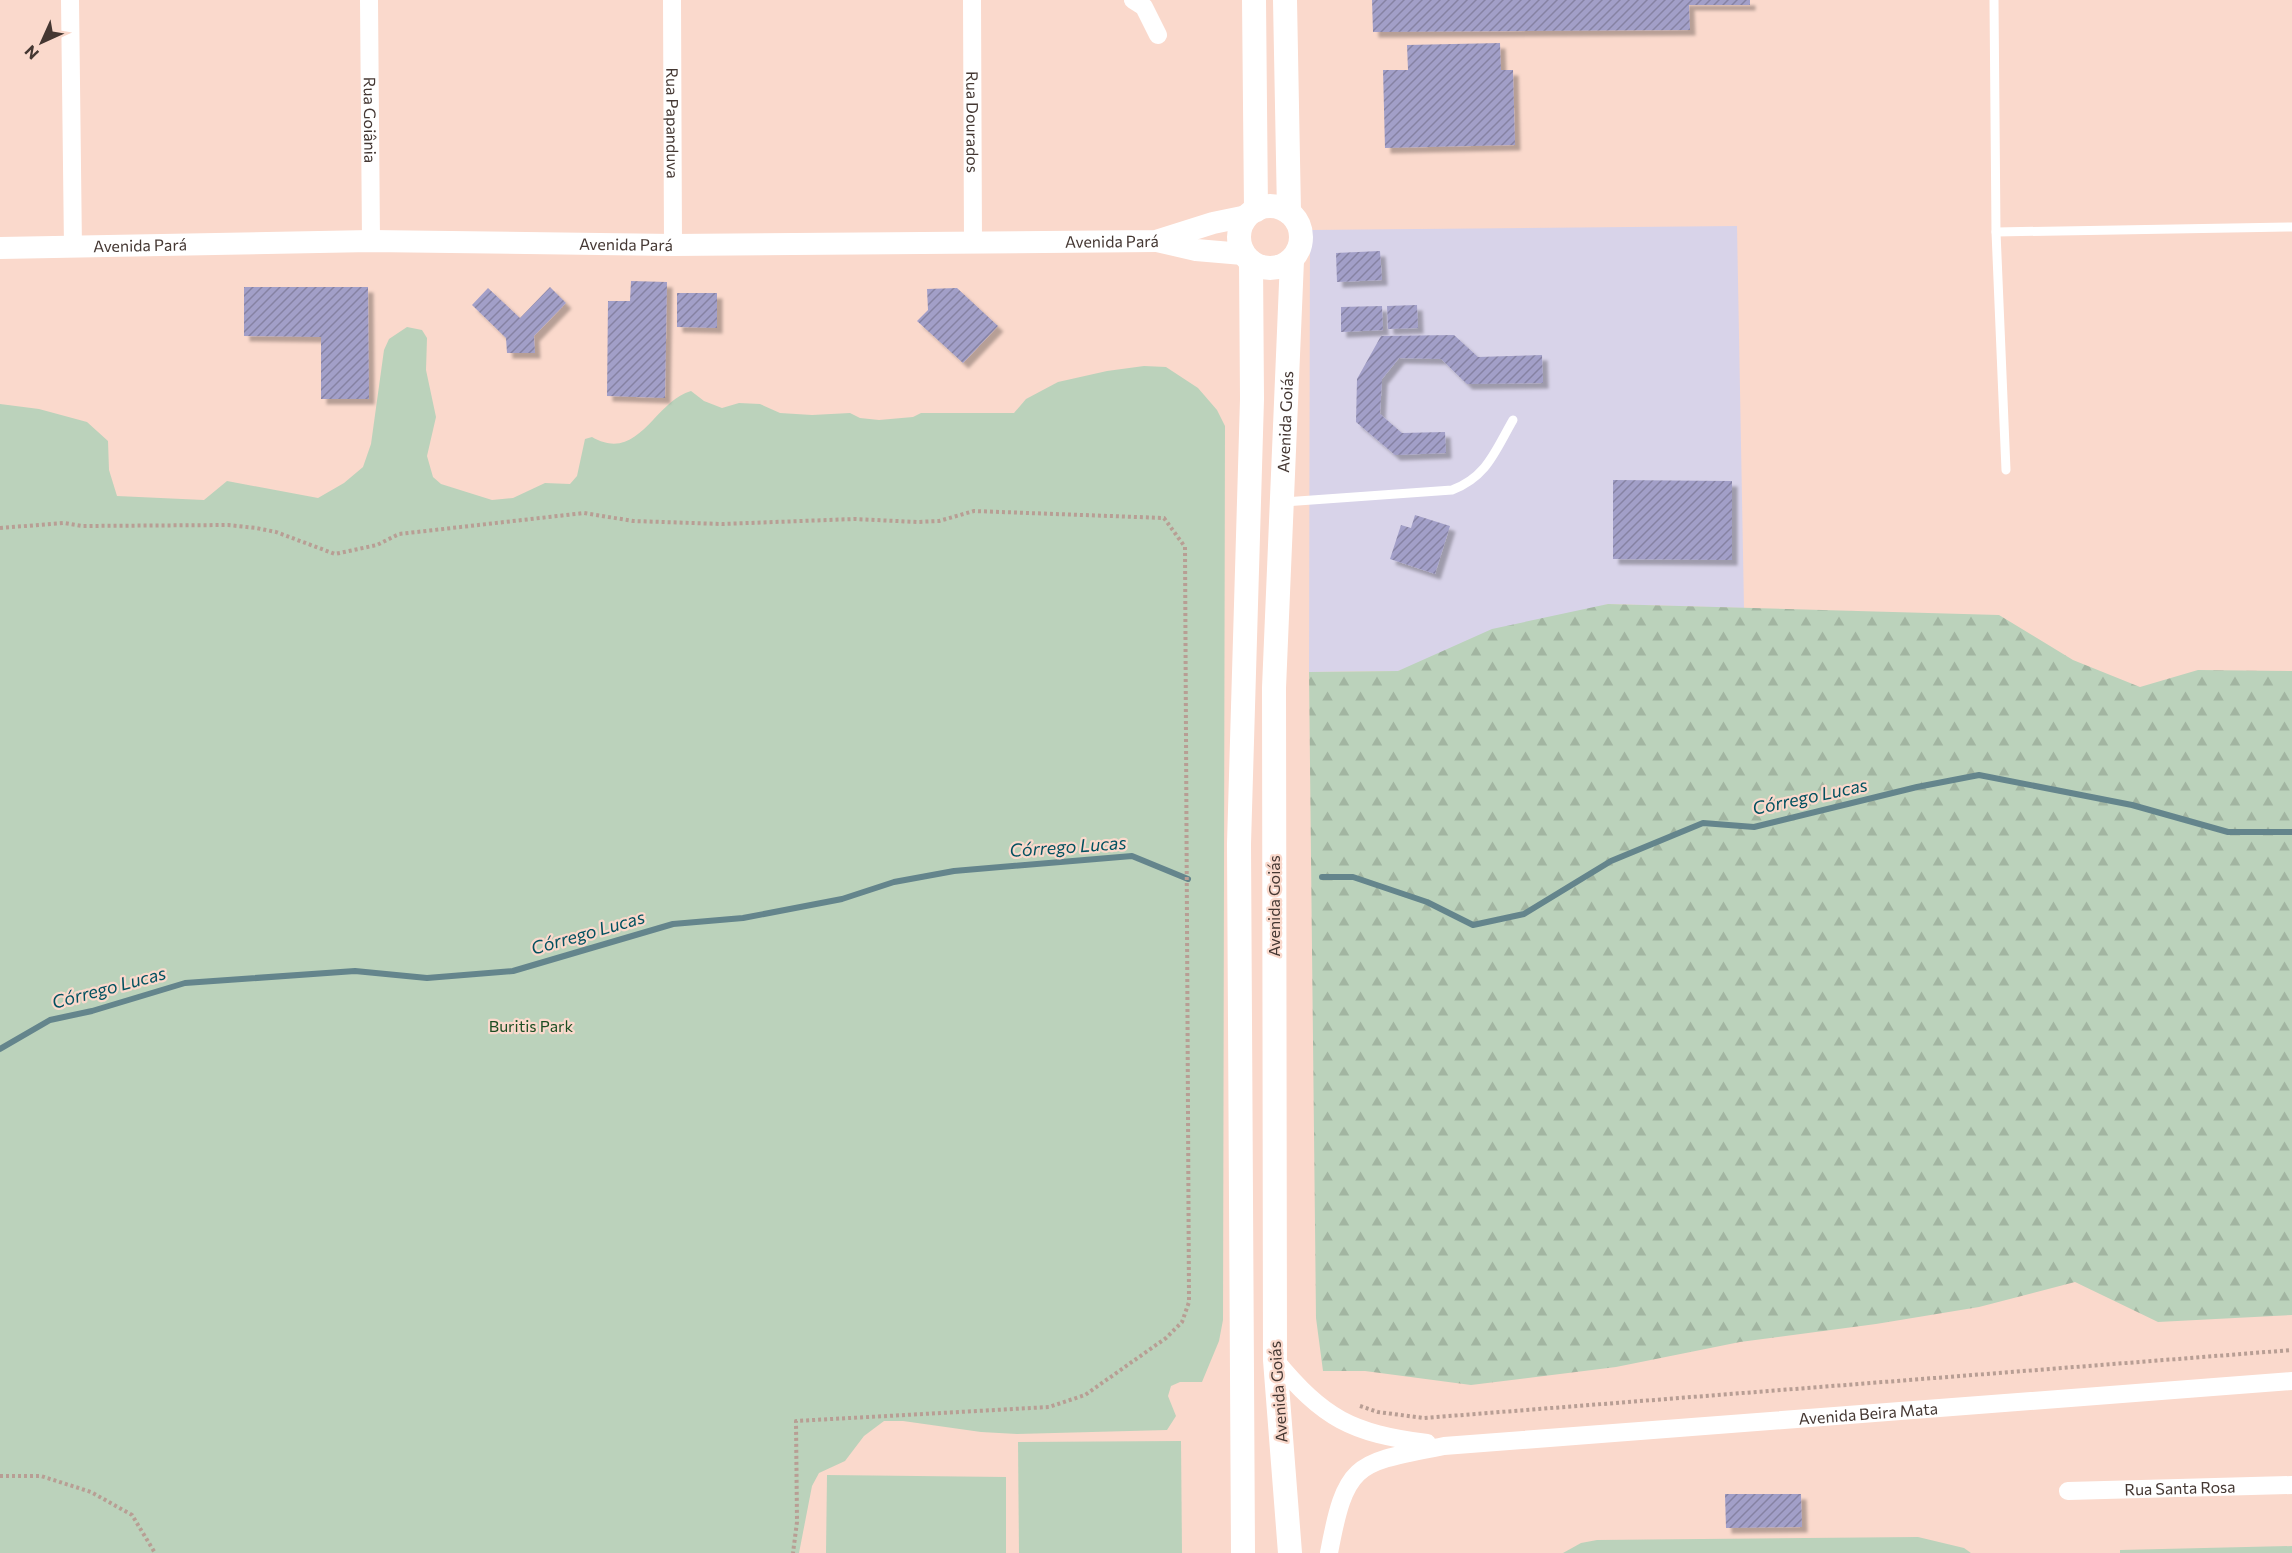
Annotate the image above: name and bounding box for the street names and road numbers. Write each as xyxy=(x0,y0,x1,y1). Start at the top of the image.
street label: Rua Papanduva xyxy=(663,67,683,179)
street label: Rua Dourados xyxy=(963,71,983,173)
street label: Rua Goiânia xyxy=(361,77,380,163)
street label: Avenida Pará xyxy=(1065,231,1159,251)
street label: Avenida Pará xyxy=(93,234,187,255)
street label: Avenida Pará xyxy=(579,234,673,254)
street label: Avenida Goiás xyxy=(1273,371,1296,473)
street label: Avenida Goiás xyxy=(1264,855,1283,957)
street label: Avenida Goiás xyxy=(1264,1341,1291,1443)
street label: Avenida Beira Mata xyxy=(1798,1398,1939,1428)
street label: Rua Santa Rosa xyxy=(2124,1477,2236,1498)

